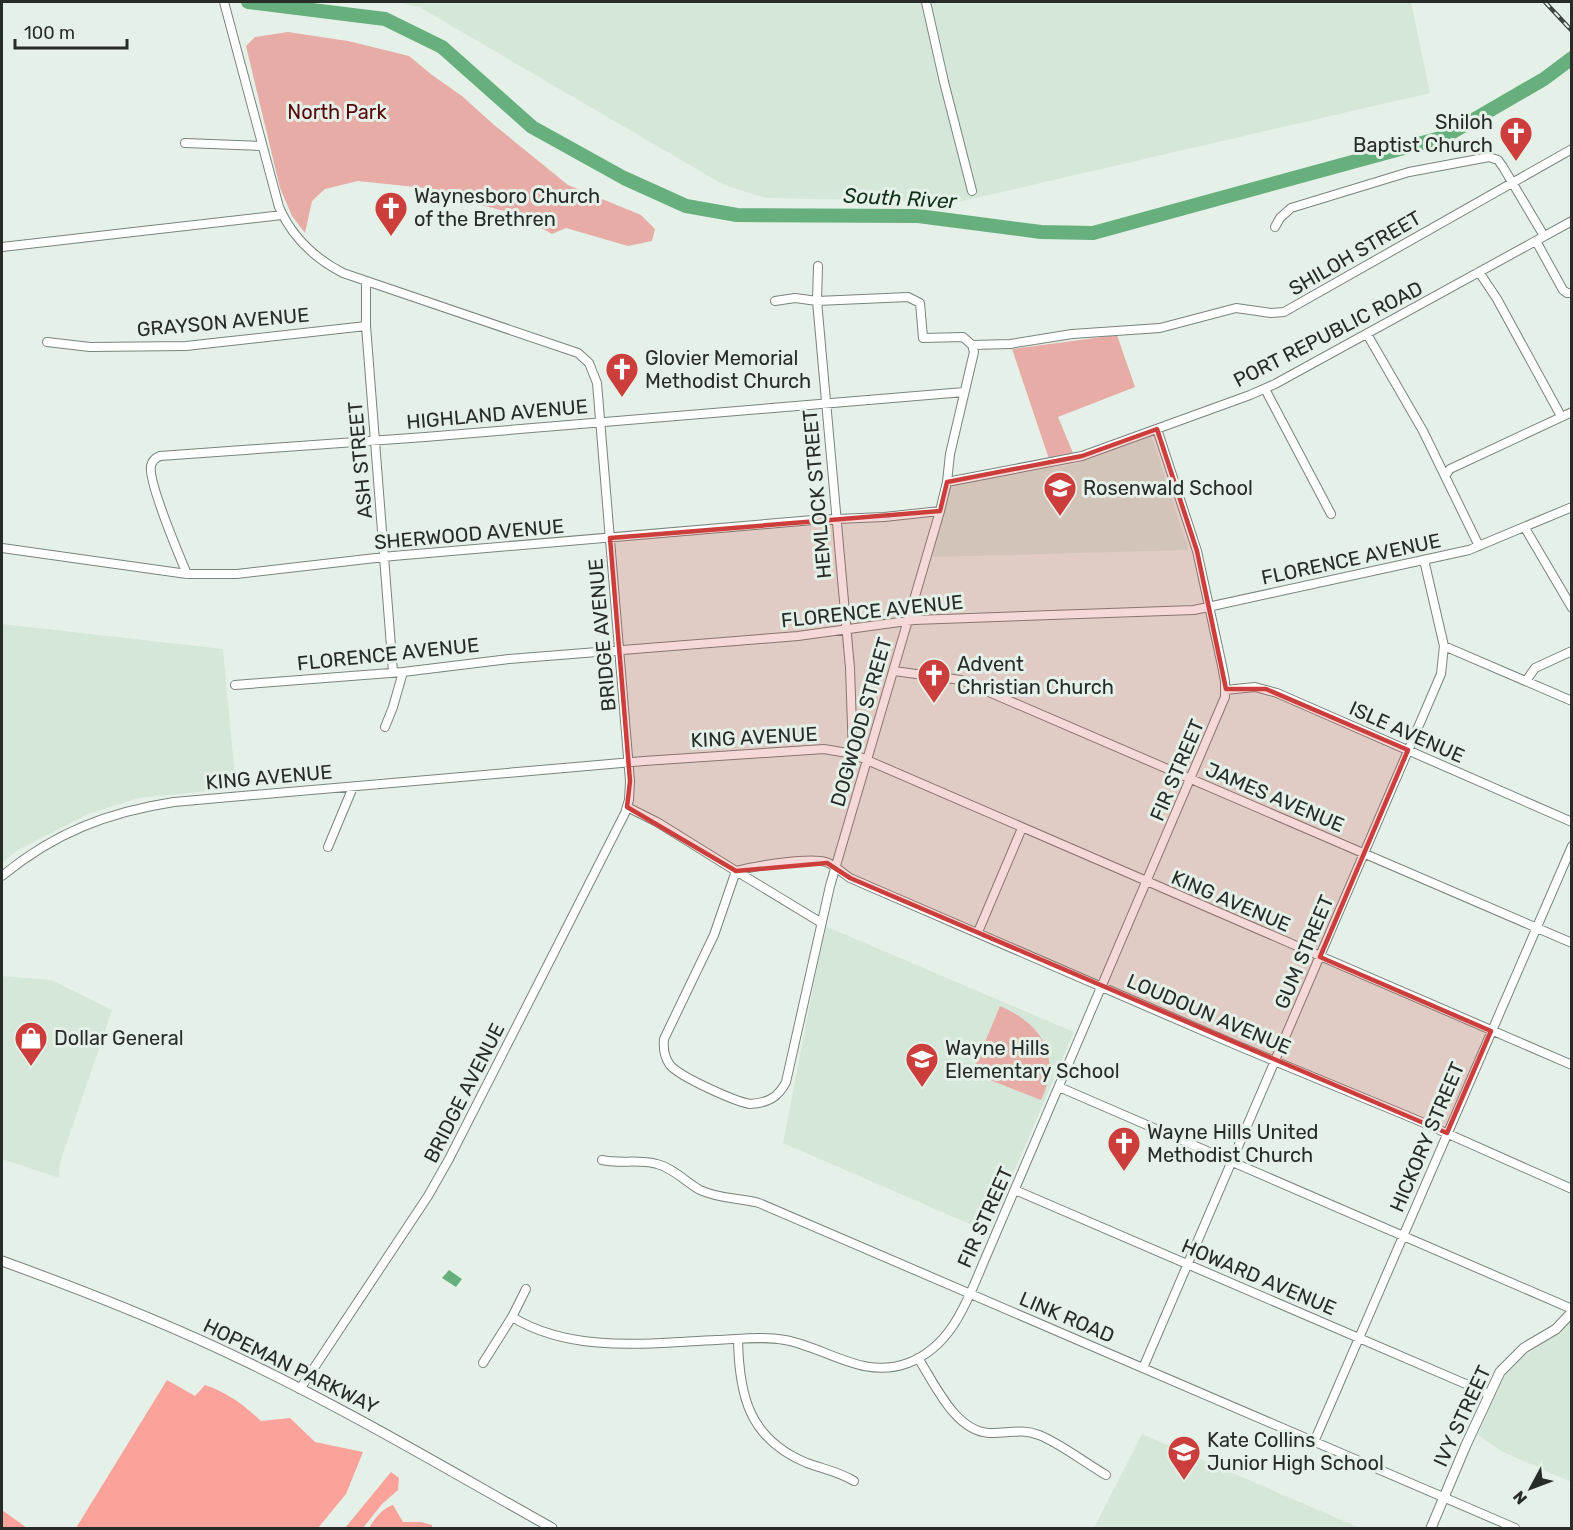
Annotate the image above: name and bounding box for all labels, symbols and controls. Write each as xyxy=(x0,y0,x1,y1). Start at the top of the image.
scale bar xyxy=(15,12,128,50)
text: 100 m xyxy=(24,22,75,44)
park label: North Park xyxy=(287,100,387,124)
place label: Shiloh Baptist Church xyxy=(1353,110,1493,157)
church icon: Shiloh Baptist Church xyxy=(1498,115,1534,162)
water label: South River xyxy=(843,183,958,214)
place label: Waynesboro Church of the Brethren xyxy=(414,184,600,231)
church icon: Waynesboro Church of the Brethren xyxy=(373,190,409,237)
street label: SHILOH STREET xyxy=(1285,205,1426,301)
street label: PORT REPUBLIC ROAD xyxy=(1229,276,1427,392)
street label: GRAYSON AVENUE xyxy=(136,303,310,341)
place label: Glovier Memorial Methodist Church xyxy=(645,346,811,393)
church icon: Glovier Memorial Methodist Church xyxy=(604,351,640,398)
street label: HIGHLAND AVENUE xyxy=(405,394,589,434)
street label: ASH STREET xyxy=(343,400,377,520)
street label: HEMLOCK STREET xyxy=(798,408,836,580)
school or university icon: Rosenwald School xyxy=(1042,470,1078,517)
place label: Rosenwald School xyxy=(1083,476,1253,500)
street label: SHERWOOD AVENUE xyxy=(373,514,565,554)
street label: FLORENCE AVENUE xyxy=(1259,528,1443,590)
street label: BRIDGE AVENUE xyxy=(583,557,621,713)
street label: FLORENCE AVENUE xyxy=(780,590,964,632)
street label: FLORENCE AVENUE xyxy=(296,633,480,675)
street label: DOGWOOD STREET xyxy=(825,634,897,809)
place label: Advent Christian Church xyxy=(957,652,1114,699)
church icon: Advent Christian Church xyxy=(916,657,952,704)
street label: ISLE AVENUE xyxy=(1346,696,1468,768)
street label: FIR STREET xyxy=(1145,715,1209,824)
street label: KING AVENUE xyxy=(690,722,818,752)
street label: JAMES AVENUE xyxy=(1202,757,1348,837)
street label: KING AVENUE xyxy=(205,760,333,794)
street label: KING AVENUE xyxy=(1168,865,1294,937)
street label: GUM STREET xyxy=(1269,891,1339,1012)
street label: LOUDOUN AVENUE xyxy=(1123,969,1295,1059)
street label: BRIDGE AVENUE xyxy=(418,1019,510,1167)
shop icon: Dollar General xyxy=(13,1020,49,1067)
place label: Dollar General xyxy=(54,1026,184,1050)
place label: Wayne Hills Elementary School xyxy=(945,1036,1120,1083)
school or university icon: Wayne Hills Elementary School xyxy=(904,1041,940,1088)
street label: HICKORY STREET xyxy=(1385,1058,1470,1216)
place label: Wayne Hills United Methodist Church xyxy=(1147,1120,1319,1167)
church icon: Wayne Hills United Methodist Church xyxy=(1106,1125,1142,1172)
street label: FIR STREET xyxy=(952,1162,1018,1271)
street label: HOWARD AVENUE xyxy=(1178,1234,1340,1320)
street label: LINK ROAD xyxy=(1016,1286,1118,1348)
street label: HOPEMAN PARKWAY xyxy=(200,1313,383,1419)
street label: IVY STREET xyxy=(1428,1361,1496,1470)
place label: Kate Collins Junior High School xyxy=(1207,1428,1384,1475)
school or university icon: Kate Collins Junior High School xyxy=(1166,1434,1202,1481)
north arrow xyxy=(1501,1458,1561,1518)
text: N xyxy=(1509,1487,1531,1508)

